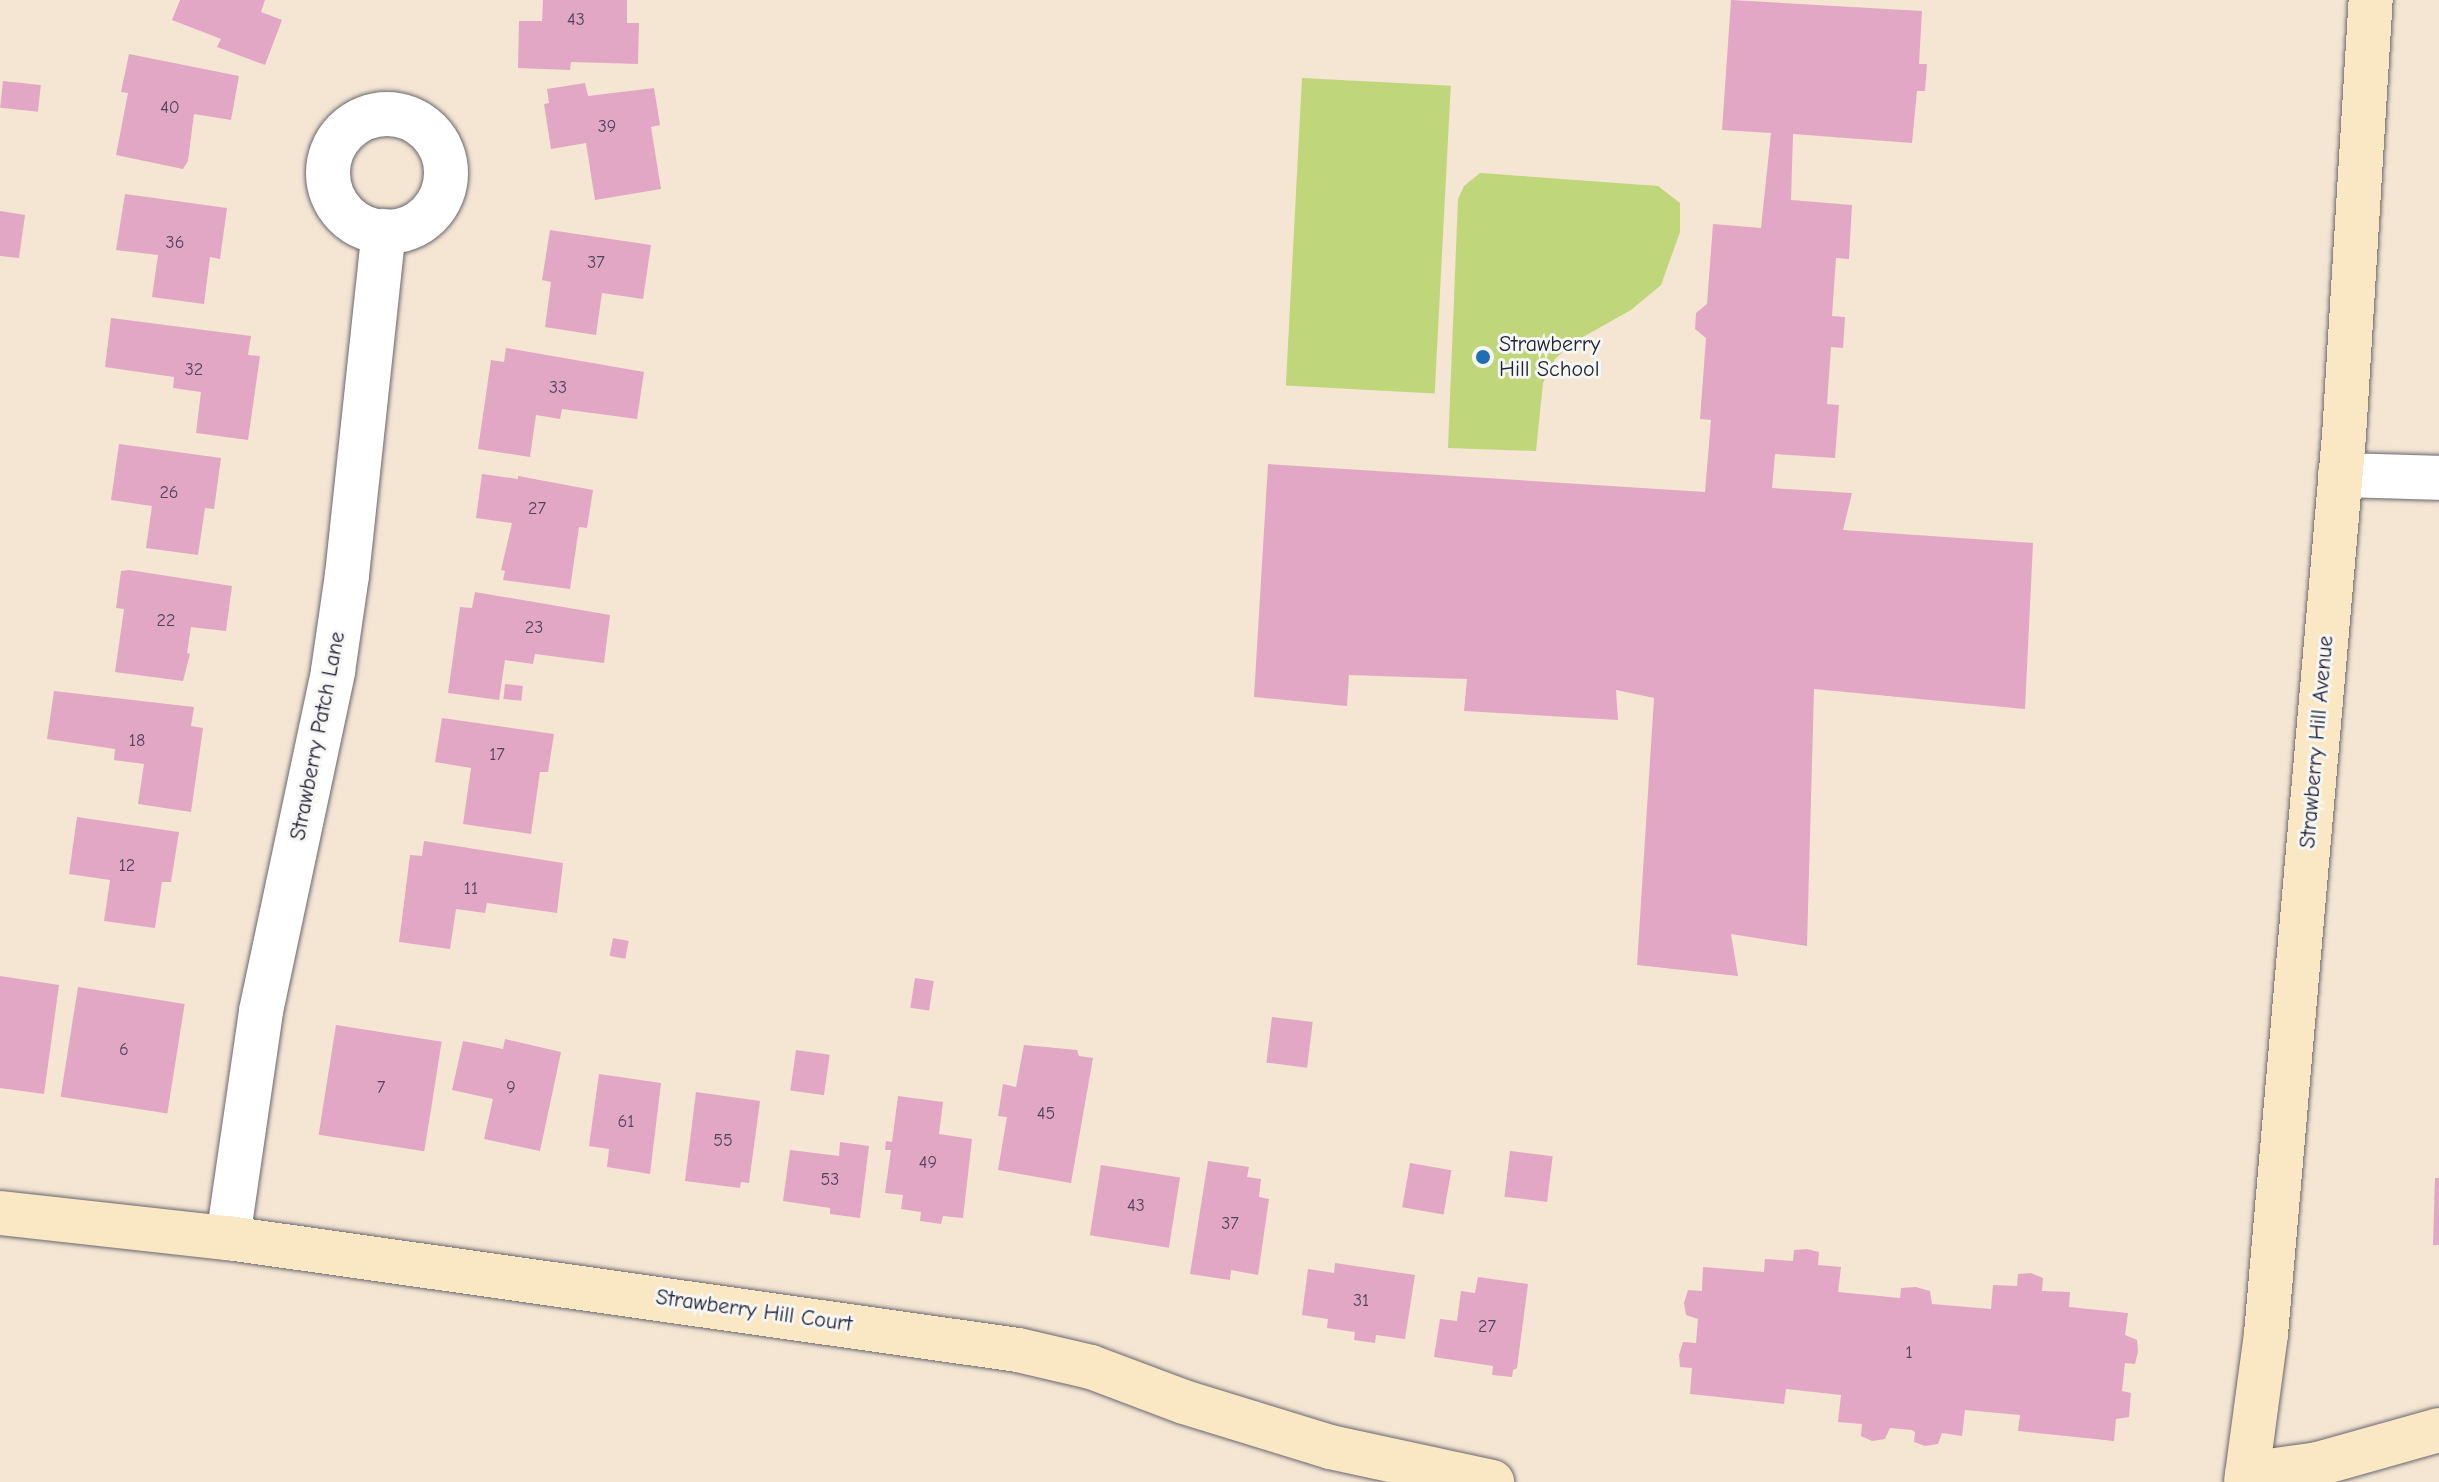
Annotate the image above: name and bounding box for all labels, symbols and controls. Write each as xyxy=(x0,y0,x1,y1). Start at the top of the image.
house number: 43 xyxy=(567,9,585,31)
house number: 40 xyxy=(160,97,180,119)
house number: 39 xyxy=(598,116,616,138)
house number: 36 xyxy=(166,232,184,254)
house number: 37 xyxy=(587,252,605,274)
place label: Strawberry Hill School xyxy=(1499,331,1600,382)
marker: Strawberry Hill School xyxy=(1474,348,1492,366)
house number: 32 xyxy=(185,359,203,381)
house number: 33 xyxy=(549,377,567,399)
house number: 26 xyxy=(159,482,179,504)
house number: 27 xyxy=(528,498,546,520)
house number: 22 xyxy=(157,610,175,632)
house number: 23 xyxy=(525,617,543,639)
street label: Strawberry Patch Lane xyxy=(285,629,351,843)
street label: Strawberry Hill Avenue xyxy=(2295,634,2339,850)
house number: 18 xyxy=(129,730,145,752)
house number: 17 xyxy=(489,744,505,766)
house number: 12 xyxy=(119,855,135,877)
house number: 11 xyxy=(464,878,478,900)
house number: 6 xyxy=(119,1039,129,1061)
house number: 7 xyxy=(377,1077,385,1099)
house number: 9 xyxy=(506,1077,516,1099)
house number: 45 xyxy=(1037,1103,1055,1125)
house number: 61 xyxy=(618,1111,634,1133)
house number: 55 xyxy=(713,1130,733,1152)
house number: 49 xyxy=(919,1152,937,1174)
house number: 53 xyxy=(821,1169,839,1191)
house number: 43 xyxy=(1127,1195,1145,1217)
house number: 37 xyxy=(1221,1213,1239,1235)
street label: Strawberry Hill Court xyxy=(654,1284,854,1338)
house number: 31 xyxy=(1353,1290,1369,1312)
house number: 27 xyxy=(1478,1316,1496,1338)
house number: 1 xyxy=(1905,1342,1913,1364)

